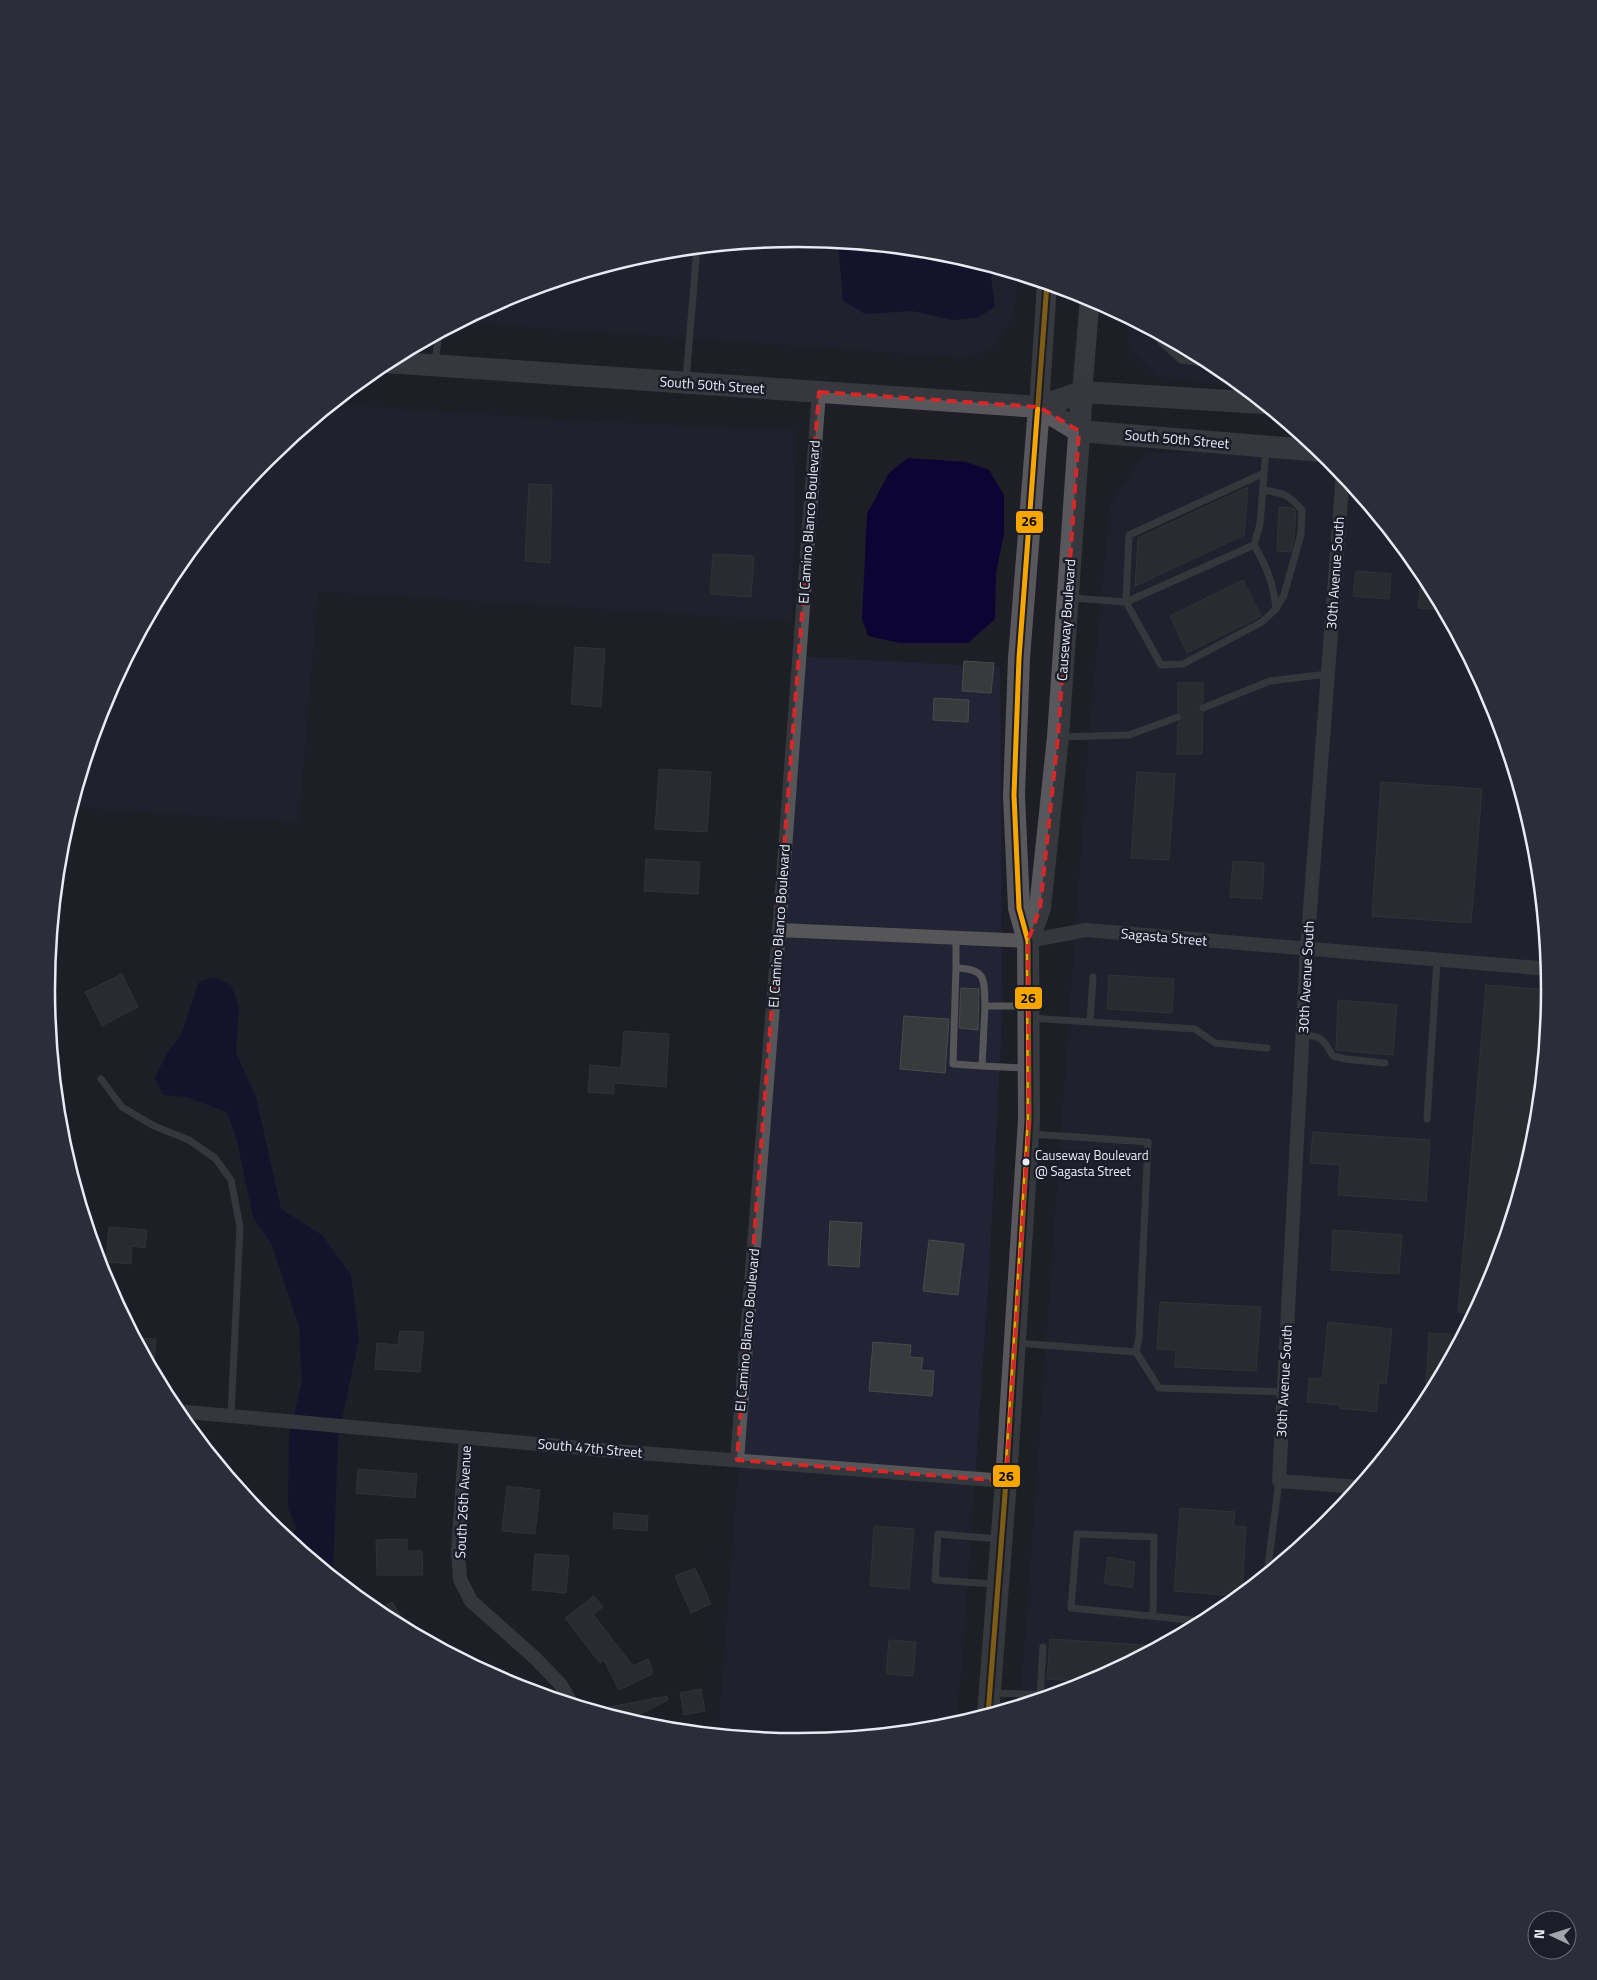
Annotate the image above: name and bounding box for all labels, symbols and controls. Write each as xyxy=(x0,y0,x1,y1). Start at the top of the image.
street label: South 50th Street xyxy=(659,370,765,399)
street label: South 50th Street xyxy=(1124,423,1230,454)
street label: El Camino Blanco Boulevard xyxy=(792,440,825,604)
line badge: 26 xyxy=(1015,510,1044,534)
text: 26 xyxy=(1021,510,1037,531)
street label: 30th Avenue South xyxy=(1320,516,1349,630)
street label: Causeway Boulevard xyxy=(1051,558,1080,682)
street label: El Camino Blanco Boulevard xyxy=(762,844,795,1008)
street label: 30th Avenue South xyxy=(1292,920,1319,1034)
street label: Sagasta Street xyxy=(1120,922,1208,951)
line badge: 26 xyxy=(1014,986,1043,1010)
text: 26 xyxy=(1020,987,1036,1008)
place label: Causeway Boulevard @ Sagasta Street xyxy=(1035,1145,1149,1181)
marker: Causeway Boulevard @ Sagasta Street xyxy=(1021,1157,1031,1167)
street label: El Camino Blanco Boulevard xyxy=(729,1248,764,1412)
street label: 30th Avenue South xyxy=(1270,1324,1297,1438)
street label: South 47th Street xyxy=(537,1432,643,1463)
street label: South 26th Avenue xyxy=(449,1445,476,1559)
line badge: 26 xyxy=(992,1464,1021,1488)
text: 26 xyxy=(998,1465,1014,1486)
north arrow xyxy=(1527,1910,1577,1960)
text: N xyxy=(1528,1928,1549,1940)

